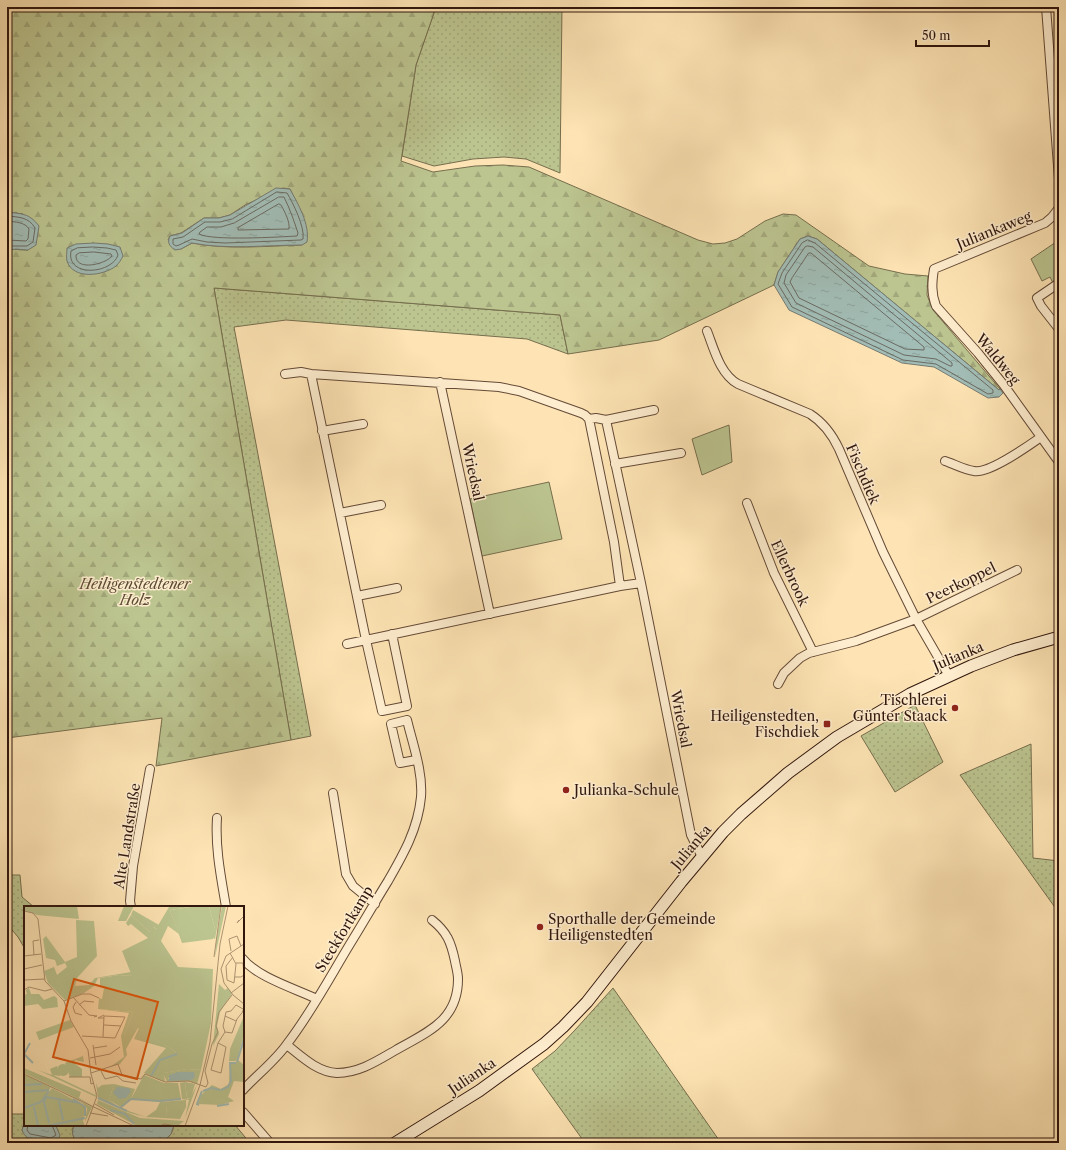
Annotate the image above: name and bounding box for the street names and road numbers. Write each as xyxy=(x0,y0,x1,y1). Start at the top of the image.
street label: Juliankaweg xyxy=(952,207,1035,254)
street label: Waldweg xyxy=(971,329,1024,389)
street label: Wriedsal xyxy=(458,441,488,502)
street label: Fischdiek xyxy=(842,441,884,508)
street label: Ellerbrook xyxy=(767,537,814,610)
street label: Peerkoppel xyxy=(923,558,999,608)
street label: Julianka xyxy=(928,637,987,675)
street label: Wriedsal xyxy=(666,688,695,749)
street label: Alte Landstraße xyxy=(110,782,144,891)
street label: Julianka xyxy=(666,820,715,875)
street label: Steckfortkamp xyxy=(311,882,377,976)
street label: Julianka xyxy=(443,1053,500,1099)

